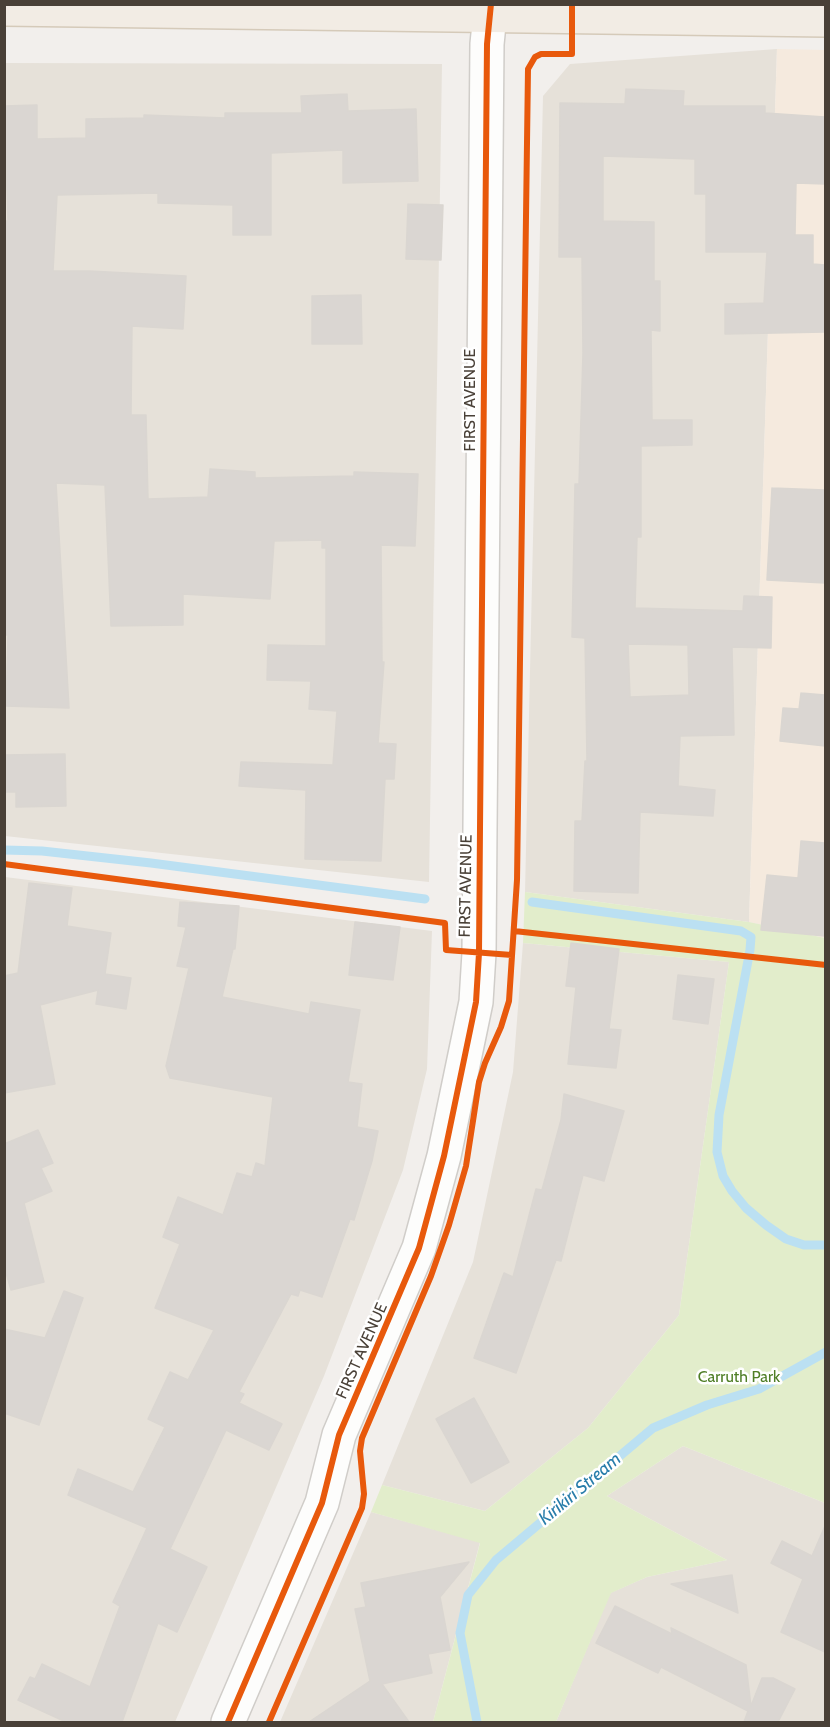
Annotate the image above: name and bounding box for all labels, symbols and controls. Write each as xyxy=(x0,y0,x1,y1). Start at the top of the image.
street label: FIRST AVENUE xyxy=(460,349,480,451)
street label: FIRST AVENUE xyxy=(456,834,476,938)
street label: FIRST AVENUE xyxy=(332,1300,392,1402)
park label: Carruth Park xyxy=(698,1367,780,1387)
water label: Kirikiri Stream xyxy=(535,1448,625,1530)

